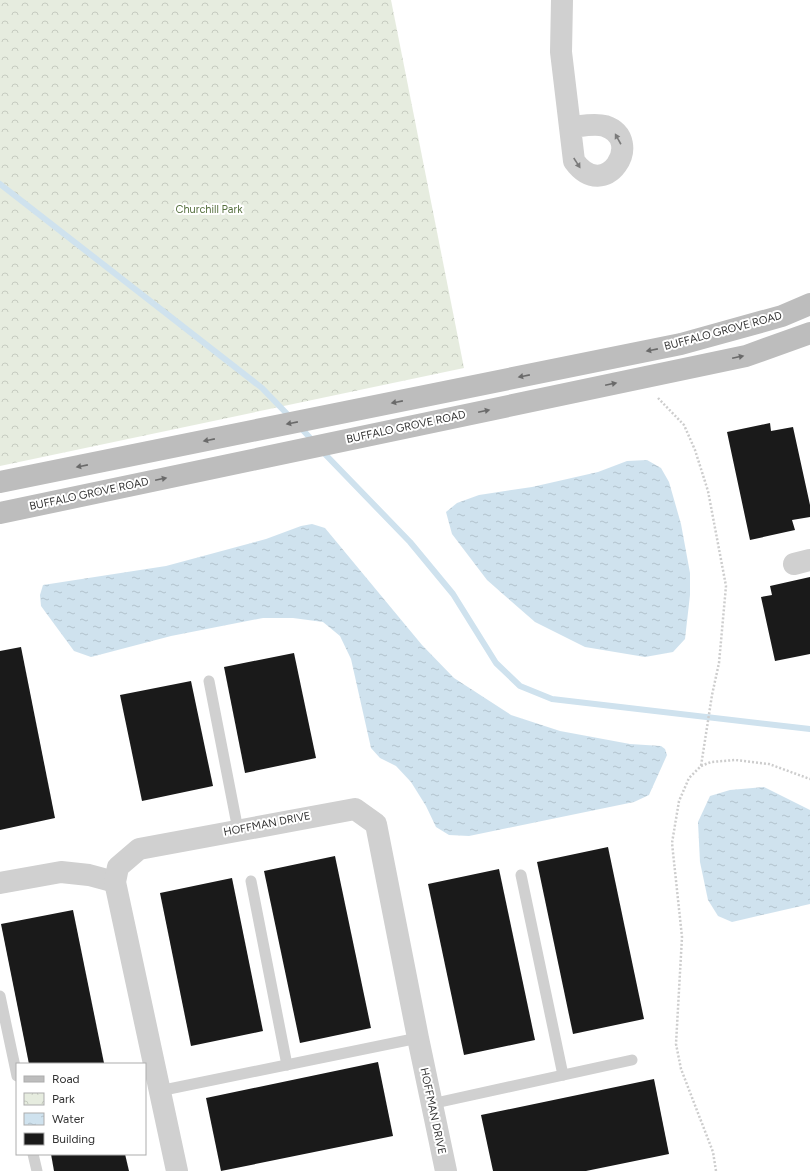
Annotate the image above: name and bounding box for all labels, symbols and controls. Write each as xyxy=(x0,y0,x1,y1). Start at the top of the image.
one-way arrow xyxy=(615,133,622,145)
one-way arrow xyxy=(573,158,581,169)
park label: Churchill Park xyxy=(175,203,243,216)
street label: BUFFALO GROVE ROAD xyxy=(663,309,784,353)
one-way arrow xyxy=(646,347,658,353)
one-way arrow xyxy=(732,354,744,360)
one-way arrow xyxy=(518,373,531,379)
one-way arrow xyxy=(605,380,617,386)
one-way arrow xyxy=(391,399,403,405)
one-way arrow xyxy=(478,407,490,413)
street label: BUFFALO GROVE ROAD xyxy=(345,408,467,446)
one-way arrow xyxy=(286,421,298,427)
one-way arrow xyxy=(203,437,215,443)
one-way arrow xyxy=(76,463,88,469)
street label: BUFFALO GROVE ROAD xyxy=(28,475,150,513)
one-way arrow xyxy=(155,475,168,481)
street label: HOFFMAN DRIVE xyxy=(222,809,312,839)
legend xyxy=(16,1063,146,1155)
street label: HOFFMAN DRIVE xyxy=(417,1066,449,1156)
text: Road xyxy=(52,1072,80,1086)
text: Park xyxy=(52,1092,75,1106)
text: Water xyxy=(52,1112,84,1126)
text: Building xyxy=(52,1132,95,1146)

